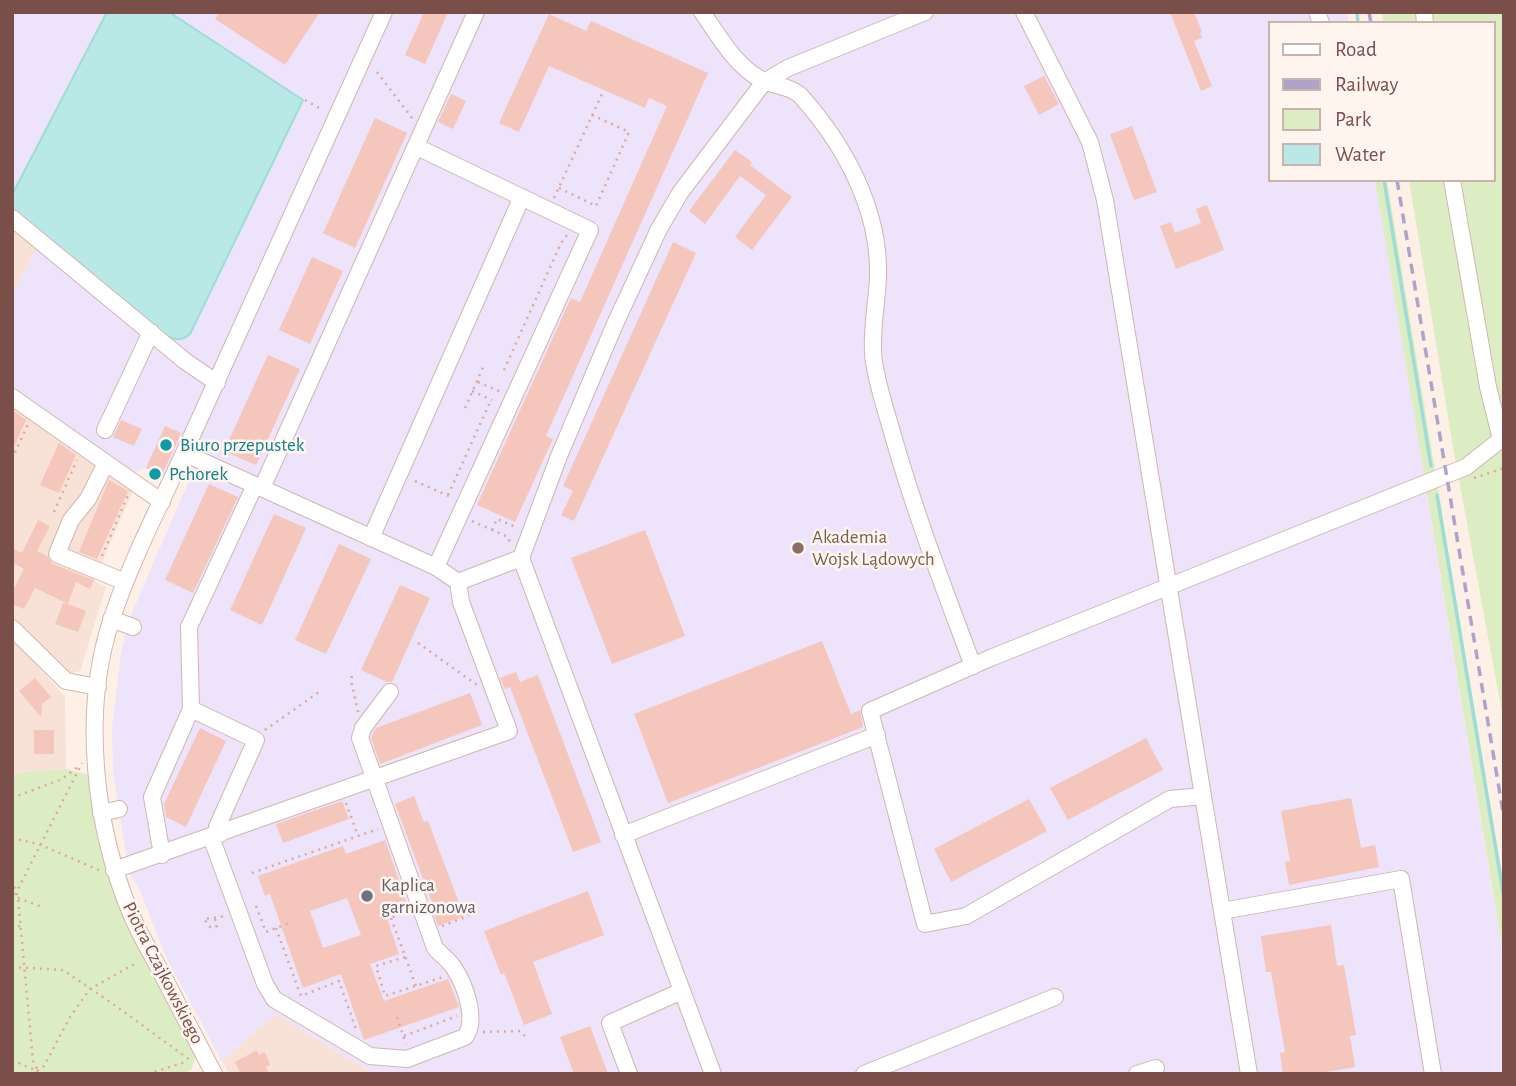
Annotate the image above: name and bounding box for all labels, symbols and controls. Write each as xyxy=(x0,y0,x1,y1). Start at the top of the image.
legend xyxy=(1268,21,1495,182)
text: Road xyxy=(1335,39,1377,60)
text: Railway xyxy=(1335,74,1398,95)
text: Park xyxy=(1335,109,1371,130)
text: Water xyxy=(1335,144,1385,165)
place label: Biuro przepustek xyxy=(180,434,304,456)
marker: Biuro przepustek xyxy=(158,437,174,453)
place label: Pchorek xyxy=(169,463,228,485)
marker: Pchorek xyxy=(147,466,163,482)
place label: Akademia Wojsk Lądowych xyxy=(812,526,935,570)
marker: Akademia Wojsk Lądowych xyxy=(790,540,806,556)
place label: Kaplica garnizonowa xyxy=(381,874,476,918)
marker: Kaplica garnizonowa xyxy=(359,888,375,904)
street label: Piotra Czajkowskiego xyxy=(117,898,209,1048)

